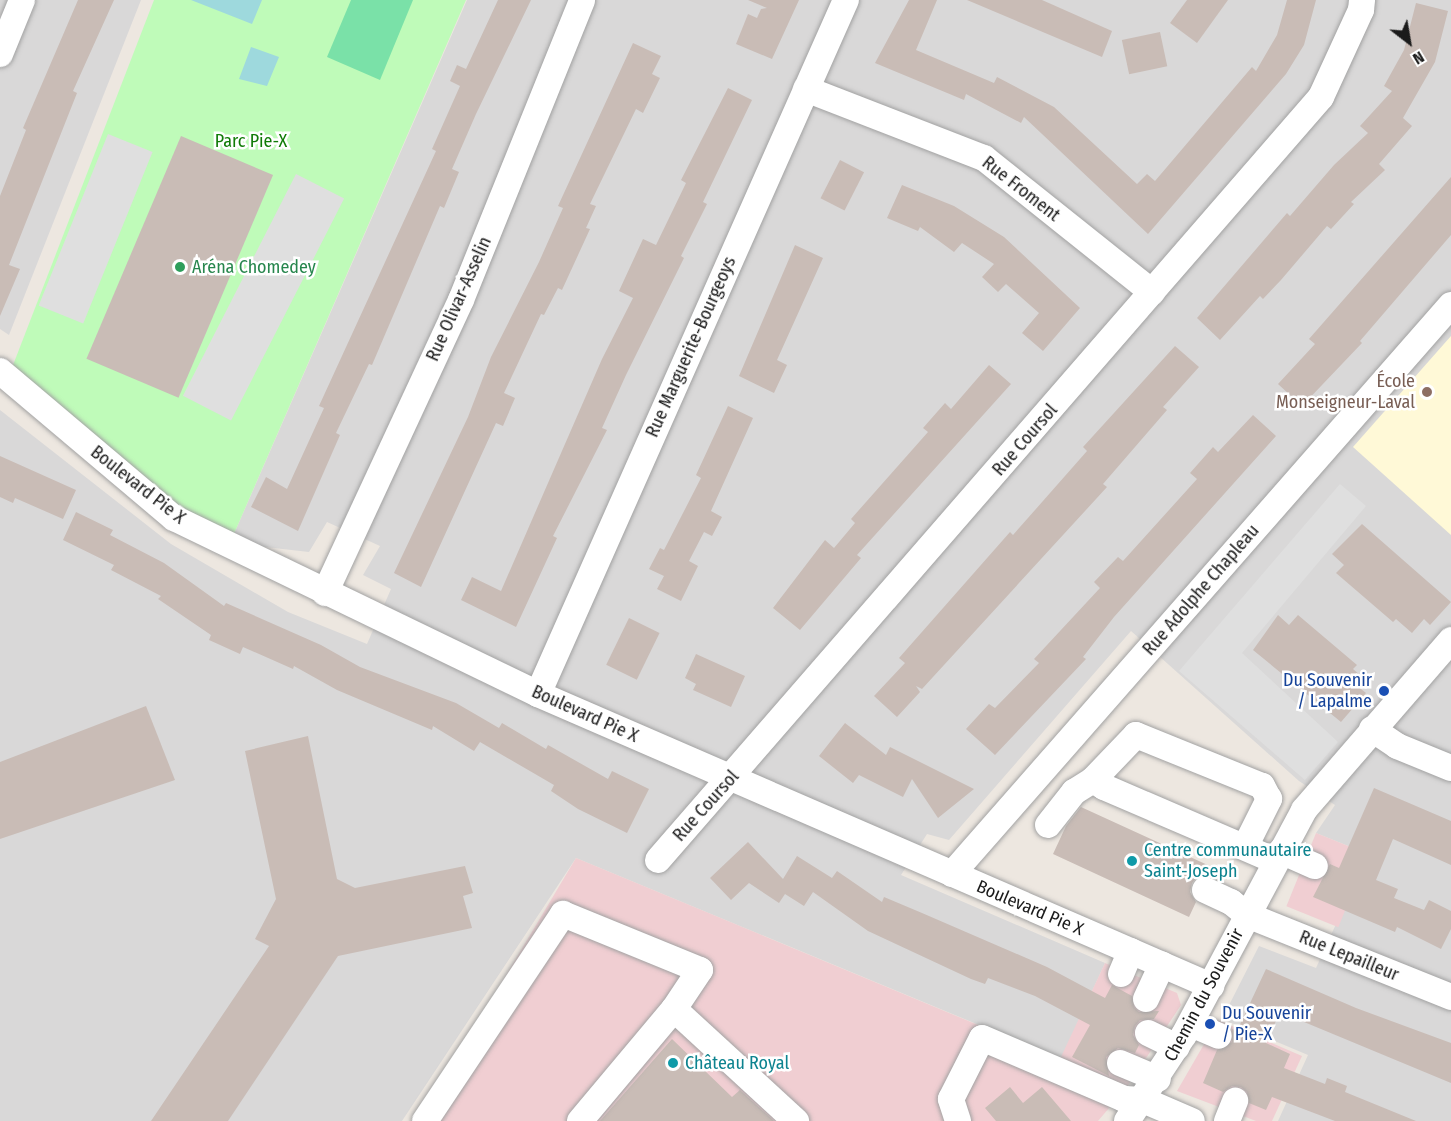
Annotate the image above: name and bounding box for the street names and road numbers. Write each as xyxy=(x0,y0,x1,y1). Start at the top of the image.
street label: Rue Froment xyxy=(978,152,1064,226)
street label: Rue Olivar-Asselin xyxy=(422,233,496,365)
street label: Rue Marguerite-Bourgeoys xyxy=(641,253,741,441)
street label: Rue Coursol xyxy=(988,400,1062,480)
street label: Boulevard Pie X xyxy=(86,441,190,529)
street label: Rue Adolphe Chapleau xyxy=(1138,520,1264,660)
street label: Boulevard Pie X xyxy=(528,681,642,747)
street label: Rue Coursol xyxy=(669,766,743,846)
street label: Boulevard Pie X xyxy=(973,876,1087,940)
street label: Chemin du Souvenir xyxy=(1160,925,1248,1065)
street label: Rue Lepailleur xyxy=(1296,926,1402,986)

